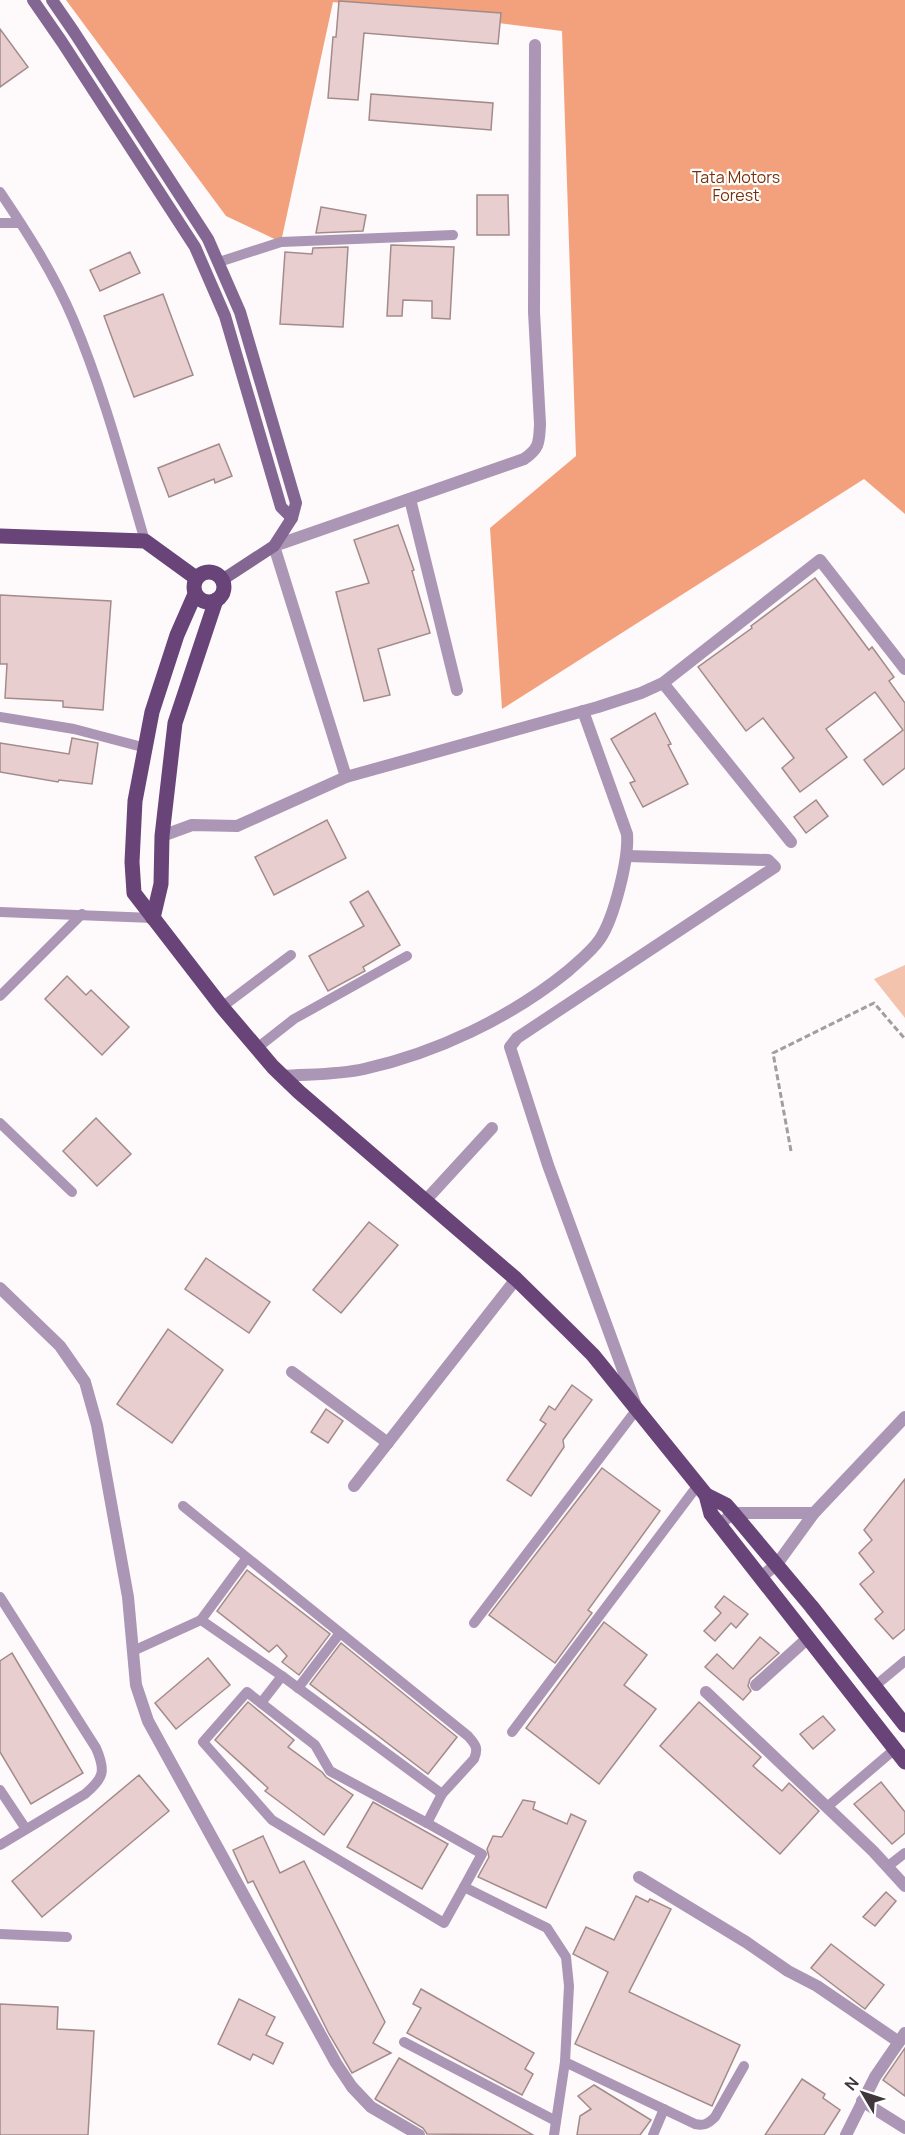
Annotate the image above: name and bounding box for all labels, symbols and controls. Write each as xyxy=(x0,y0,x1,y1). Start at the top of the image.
park label: Tata Motors Forest xyxy=(692,166,780,206)
north arrow xyxy=(833,2063,893,2123)
text: N xyxy=(839,2072,864,2095)

